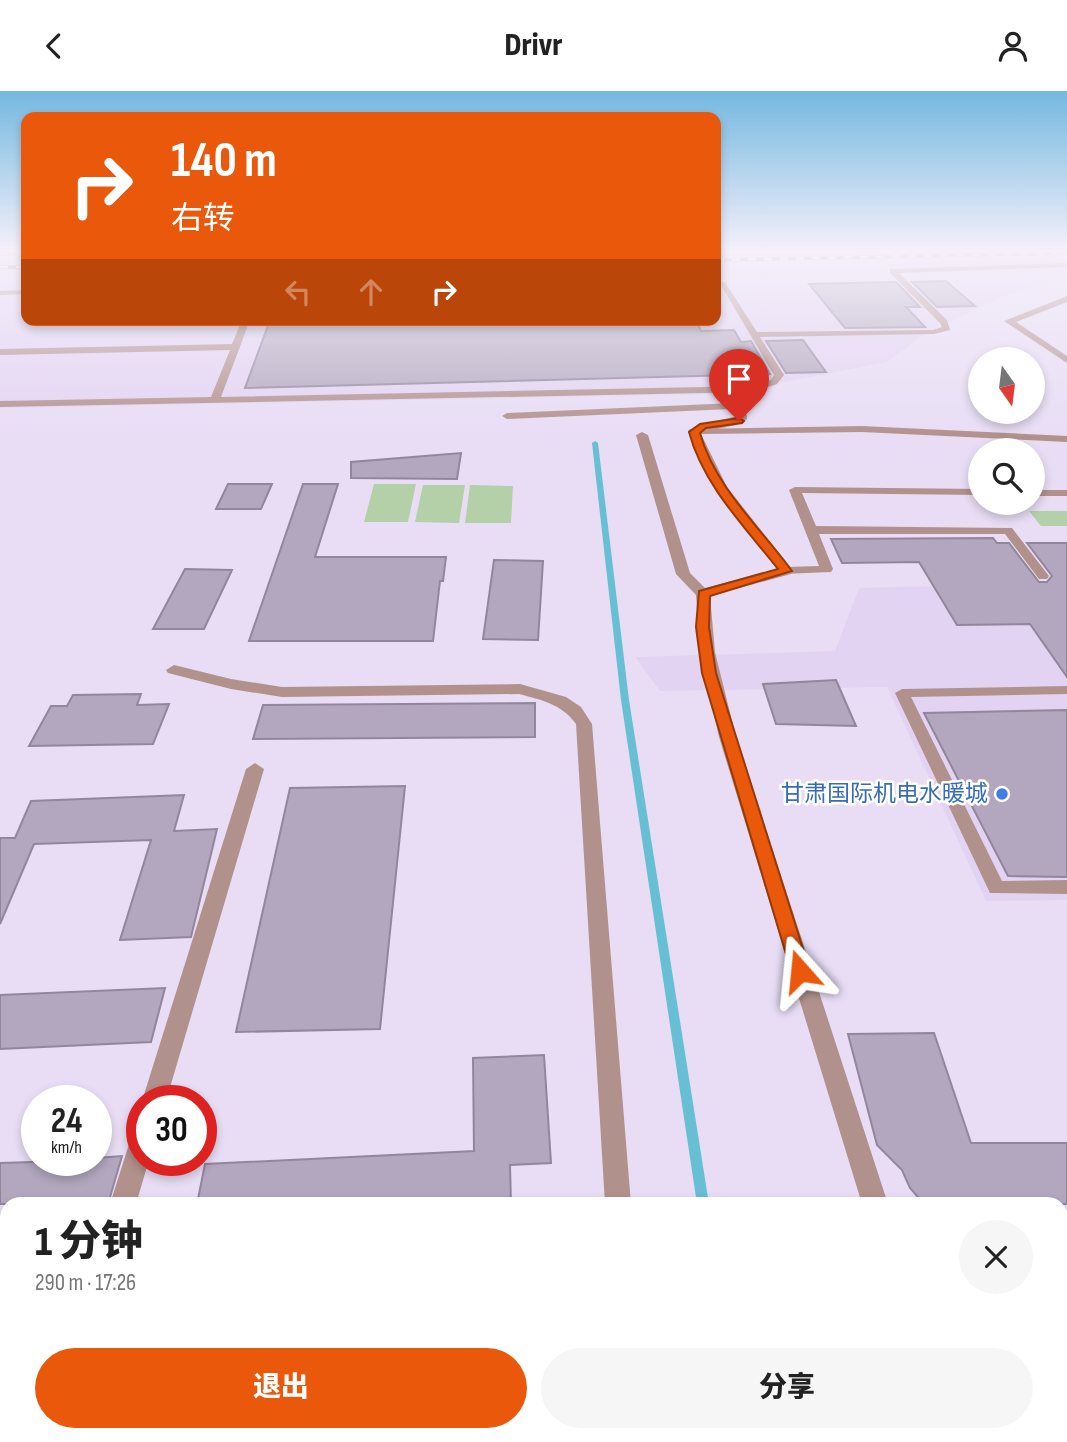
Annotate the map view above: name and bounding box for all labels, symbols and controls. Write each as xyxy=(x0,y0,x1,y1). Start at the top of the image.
text: Drivr xyxy=(505,26,562,65)
icon: back xyxy=(35,27,73,65)
icon: person xyxy=(994,27,1032,65)
text: 140 m xyxy=(171,132,277,191)
icon: right xyxy=(56,140,147,231)
text: 右转 xyxy=(171,200,235,239)
icon: left xyxy=(279,273,317,311)
icon: ahead xyxy=(352,273,390,311)
icon: right xyxy=(425,273,463,311)
north arrow xyxy=(968,347,1045,423)
map controls xyxy=(968,347,1045,515)
pin xyxy=(709,349,769,421)
icon: arrive xyxy=(720,360,758,398)
button: search xyxy=(968,438,1045,515)
place label: 甘肃国际机电水暖城 xyxy=(781,780,988,808)
marker: 甘肃国际机电水暖城 xyxy=(994,786,1010,802)
position arrow xyxy=(763,934,837,1008)
speed limit sign: 30 xyxy=(126,1085,217,1176)
text: 24 xyxy=(51,1100,82,1143)
text: km/h xyxy=(51,1137,82,1158)
text: 1 分钟 xyxy=(35,1217,143,1268)
button: close xyxy=(959,1220,1033,1294)
text: 290 m · 17:26 xyxy=(35,1269,136,1297)
button: 退出 xyxy=(35,1348,527,1428)
button: 分享 xyxy=(541,1348,1033,1428)

